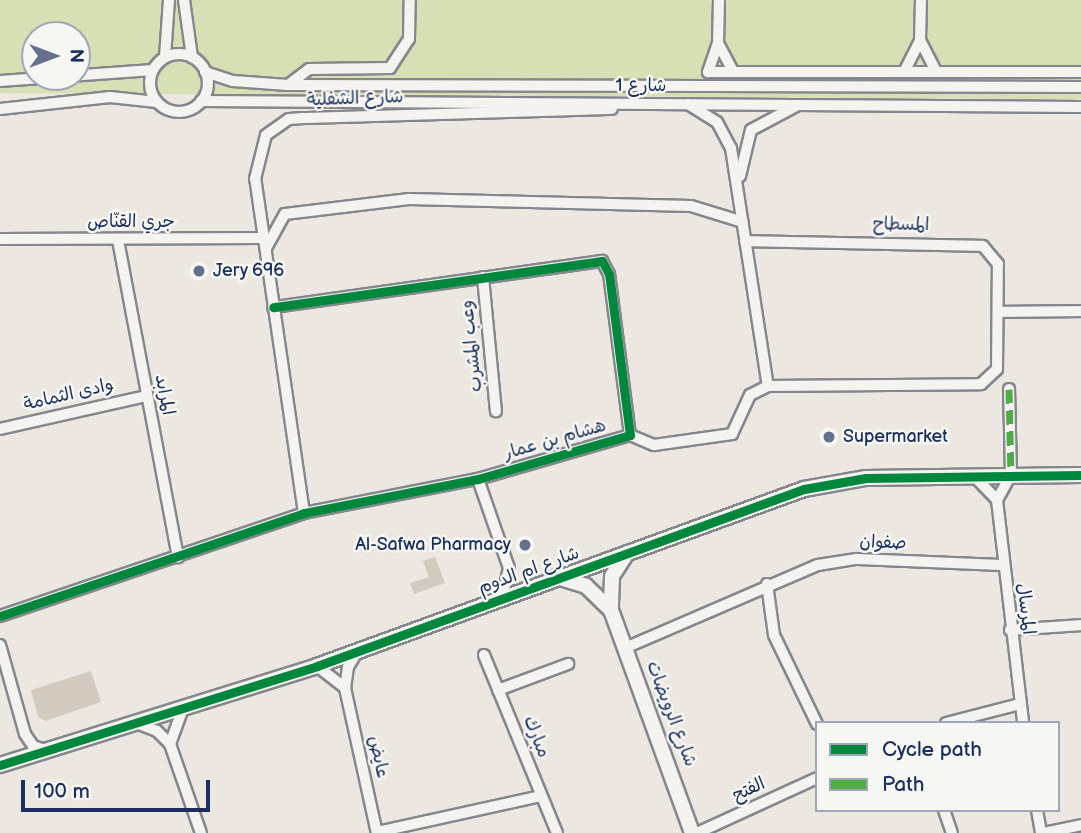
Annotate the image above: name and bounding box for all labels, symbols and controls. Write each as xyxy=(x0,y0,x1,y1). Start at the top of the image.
north arrow xyxy=(21,21,91,91)
text: N xyxy=(64,49,87,63)
street label: شارع 1 xyxy=(616,75,666,97)
street label: شارع الشفلية xyxy=(306,87,404,111)
street label: جري القنّاص xyxy=(87,211,175,233)
street label: المسطاح xyxy=(873,214,929,236)
place label: Jery 696 xyxy=(213,260,286,282)
marker: Jery 696 xyxy=(191,263,207,279)
street label: وعب المشرب xyxy=(456,299,488,393)
street label: المرابد xyxy=(149,373,179,417)
street label: وادى الثمامة xyxy=(22,374,116,416)
street label: هشام بن عمار xyxy=(501,415,609,465)
place label: Supermarket xyxy=(843,426,948,448)
marker: Supermarket xyxy=(821,429,837,445)
street label: صفوان xyxy=(859,531,907,555)
place label: Al-Safwa Pharmacy xyxy=(355,534,511,556)
marker: Al-Safwa Pharmacy xyxy=(517,537,533,553)
street label: شارع ام الدوم xyxy=(475,543,583,599)
street label: المرسال xyxy=(1011,582,1039,636)
street label: شارع الرويضات xyxy=(641,658,701,770)
street label: مبارك xyxy=(518,713,554,761)
legend xyxy=(815,721,1060,812)
street label: عايض xyxy=(363,734,393,780)
text: Cycle path xyxy=(882,737,982,762)
scale bar xyxy=(24,766,214,810)
text: Path xyxy=(882,772,924,797)
street label: الفتح xyxy=(729,773,769,807)
text: 100 m xyxy=(34,779,90,804)

